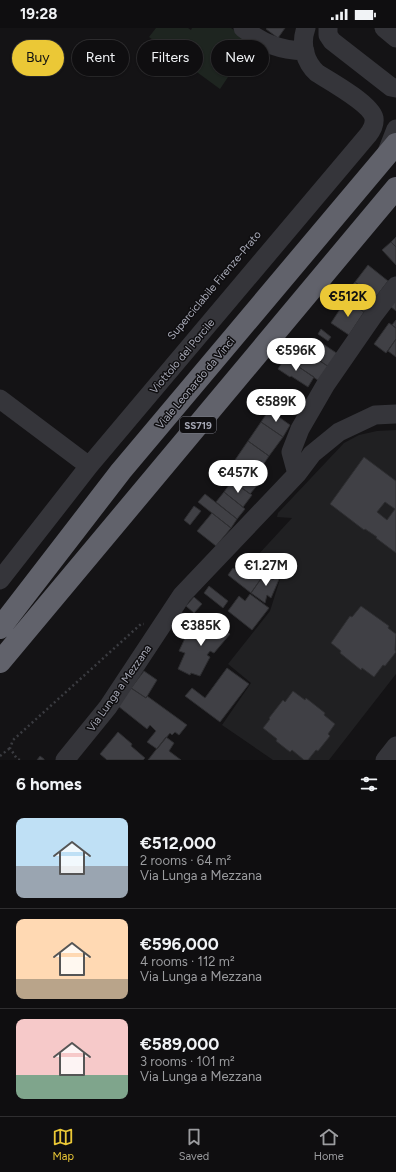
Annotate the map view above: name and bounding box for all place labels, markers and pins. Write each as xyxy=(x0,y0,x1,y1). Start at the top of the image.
pin: €512K xyxy=(320,284,376,318)
pin: €596K xyxy=(268,338,324,372)
pin: €589K xyxy=(248,389,304,423)
pin: €457K xyxy=(210,460,266,494)
pin: €1.27M xyxy=(233,553,299,587)
pin: €385K xyxy=(173,613,229,647)

